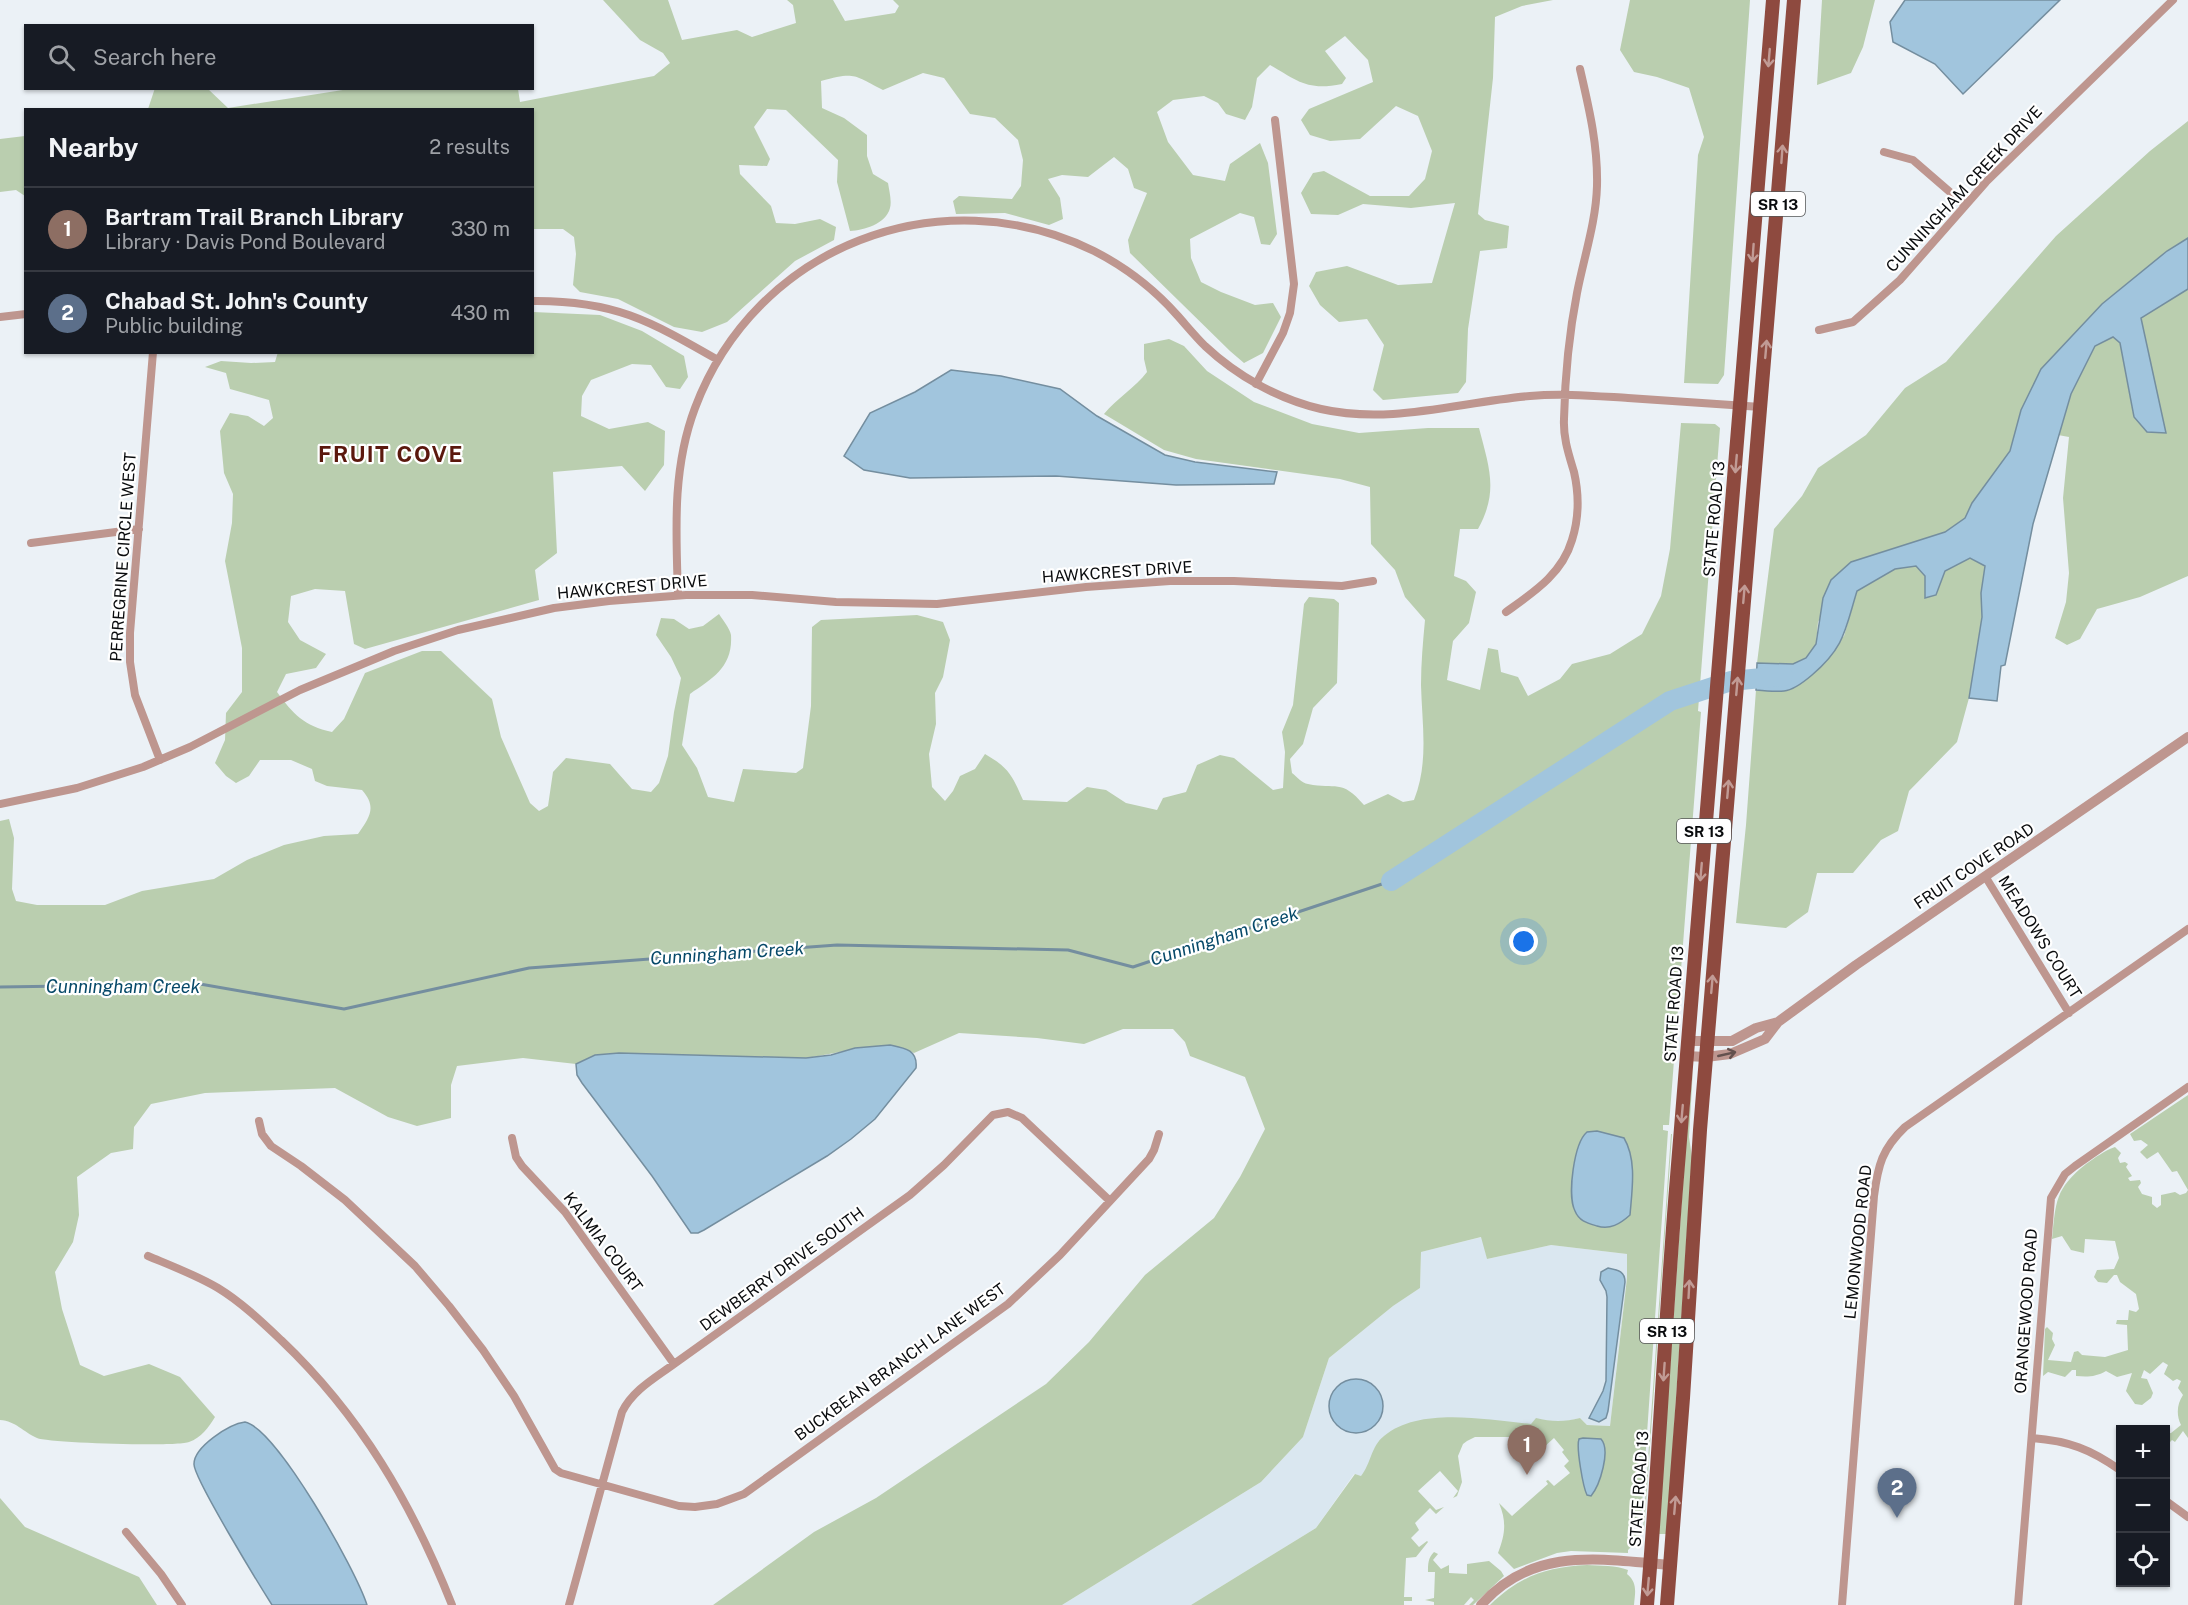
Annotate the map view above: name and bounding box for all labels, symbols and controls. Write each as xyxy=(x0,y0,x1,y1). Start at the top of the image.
search box xyxy=(24,24,534,90)
icon: search xyxy=(45,41,78,74)
text: Search here xyxy=(93,44,217,70)
one-way arrow xyxy=(1763,48,1774,68)
street label: CUNNINGHAM CREEK DRIVE xyxy=(1882,102,2046,276)
text: Nearby xyxy=(48,132,138,163)
text: 2 results xyxy=(429,135,510,159)
one-way arrow xyxy=(1776,145,1787,165)
road number: SR 13 xyxy=(1751,192,1805,216)
text: Bartram Trail Branch Library xyxy=(105,204,404,230)
text: 1 xyxy=(63,217,72,241)
text: 330 m xyxy=(451,217,510,241)
text: Library · Davis Pond Boulevard xyxy=(105,230,385,254)
one-way arrow xyxy=(1748,242,1759,262)
text: Chabad St. John's County xyxy=(105,288,368,314)
text: 2 xyxy=(61,301,74,325)
text: 430 m xyxy=(451,301,510,325)
text: Public building xyxy=(105,314,243,338)
one-way arrow xyxy=(1760,339,1771,359)
district label: FRUIT COVE xyxy=(318,441,464,467)
street label: PERREGRINE CIRCLE WEST xyxy=(106,451,140,662)
one-way arrow xyxy=(1730,453,1741,473)
street label: STATE ROAD 13 xyxy=(1699,460,1729,578)
street label: HAWKCREST DRIVE xyxy=(1041,557,1193,587)
street label: HAWKCREST DRIVE xyxy=(556,571,708,603)
one-way arrow xyxy=(1739,585,1750,605)
one-way arrow xyxy=(1731,677,1742,697)
one-way arrow xyxy=(1723,780,1734,800)
road number: SR 13 xyxy=(1677,819,1731,843)
street label: FRUIT COVE ROAD xyxy=(1910,819,2038,913)
one-way arrow xyxy=(1695,862,1706,881)
street label: MEADOWS COURT xyxy=(1994,872,2086,1002)
water label: Cunningham Creek xyxy=(1147,902,1301,970)
your location xyxy=(1509,927,1538,956)
water label: Cunningham Creek xyxy=(649,937,805,969)
street label: STATE ROAD 13 xyxy=(1660,945,1688,1063)
one-way arrow xyxy=(1707,974,1718,994)
water label: Cunningham Creek xyxy=(46,976,201,997)
one-way arrow xyxy=(1717,1047,1736,1059)
one-way arrow xyxy=(1676,1104,1687,1124)
street label: LEMONWOOD ROAD xyxy=(1840,1164,1876,1320)
street label: KALMIA COURT xyxy=(559,1189,647,1296)
street label: DEWBERRY DRIVE SOUTH xyxy=(696,1203,868,1335)
street label: ORANGEWOOD ROAD xyxy=(2011,1228,2041,1394)
street label: BUCKBEAN BRANCH LANE WEST xyxy=(791,1279,1009,1445)
one-way arrow xyxy=(1684,1280,1695,1300)
road number: SR 13 xyxy=(1640,1319,1694,1343)
one-way arrow xyxy=(1659,1361,1670,1381)
map controls xyxy=(2116,1425,2170,1587)
button: + xyxy=(2116,1425,2170,1479)
pin: 1 xyxy=(1508,1426,1546,1475)
street label: STATE ROAD 13 xyxy=(1625,1430,1653,1548)
pin: 2 xyxy=(1878,1468,1916,1518)
button: − xyxy=(2116,1479,2170,1533)
one-way arrow xyxy=(1669,1495,1680,1515)
button: locate xyxy=(2116,1533,2170,1587)
one-way arrow xyxy=(1642,1577,1653,1597)

